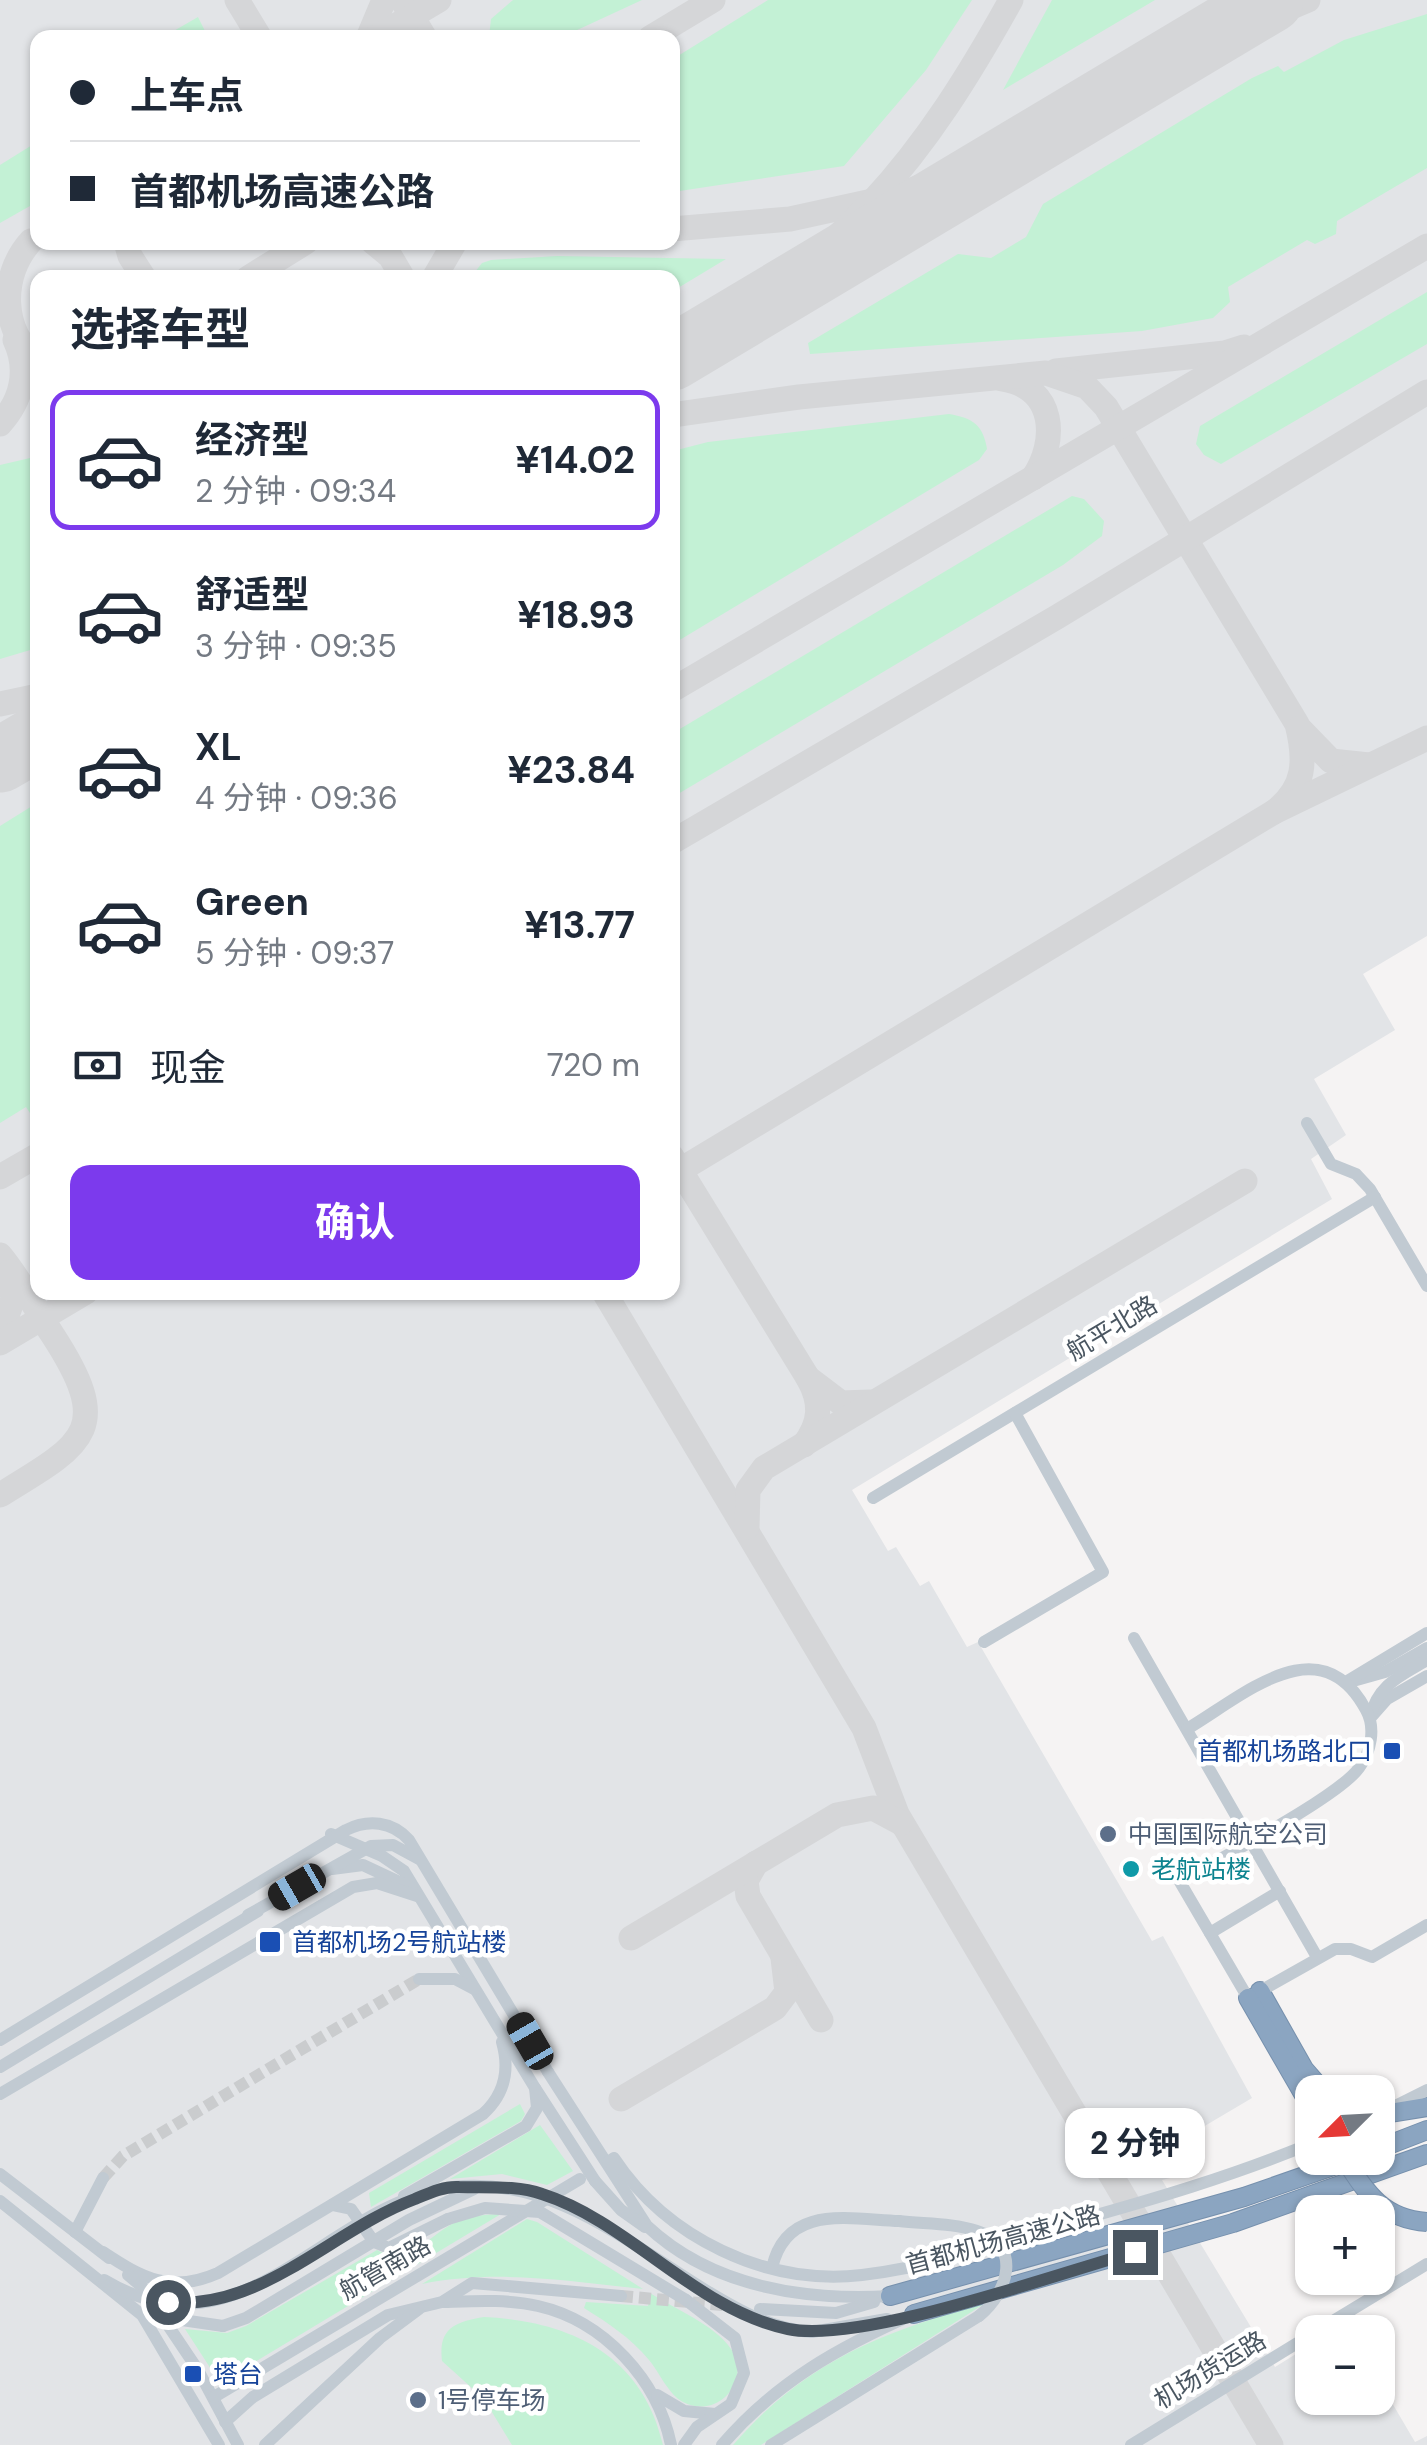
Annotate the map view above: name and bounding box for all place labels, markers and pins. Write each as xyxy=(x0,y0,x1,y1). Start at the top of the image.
place label: 首都机场路北口 xyxy=(1197,1735,1372,1768)
marker: 首都机场路北口 xyxy=(1381,1740,1403,1762)
place label: 中国国际航空公司 xyxy=(1128,1818,1328,1851)
marker: 中国国际航空公司 xyxy=(1097,1823,1119,1845)
place label: 老航站楼 xyxy=(1151,1853,1251,1886)
marker: 老航站楼 xyxy=(1120,1858,1142,1880)
place label: 首都机场2号航站楼 xyxy=(292,1926,506,1959)
marker: 首都机场2号航站楼 xyxy=(257,1929,283,1955)
place label: 塔台 xyxy=(213,2358,263,2391)
marker: 塔台 xyxy=(182,2363,204,2385)
place label: 1号停车场 xyxy=(438,2384,546,2417)
marker: 1号停车场 xyxy=(407,2389,429,2411)

